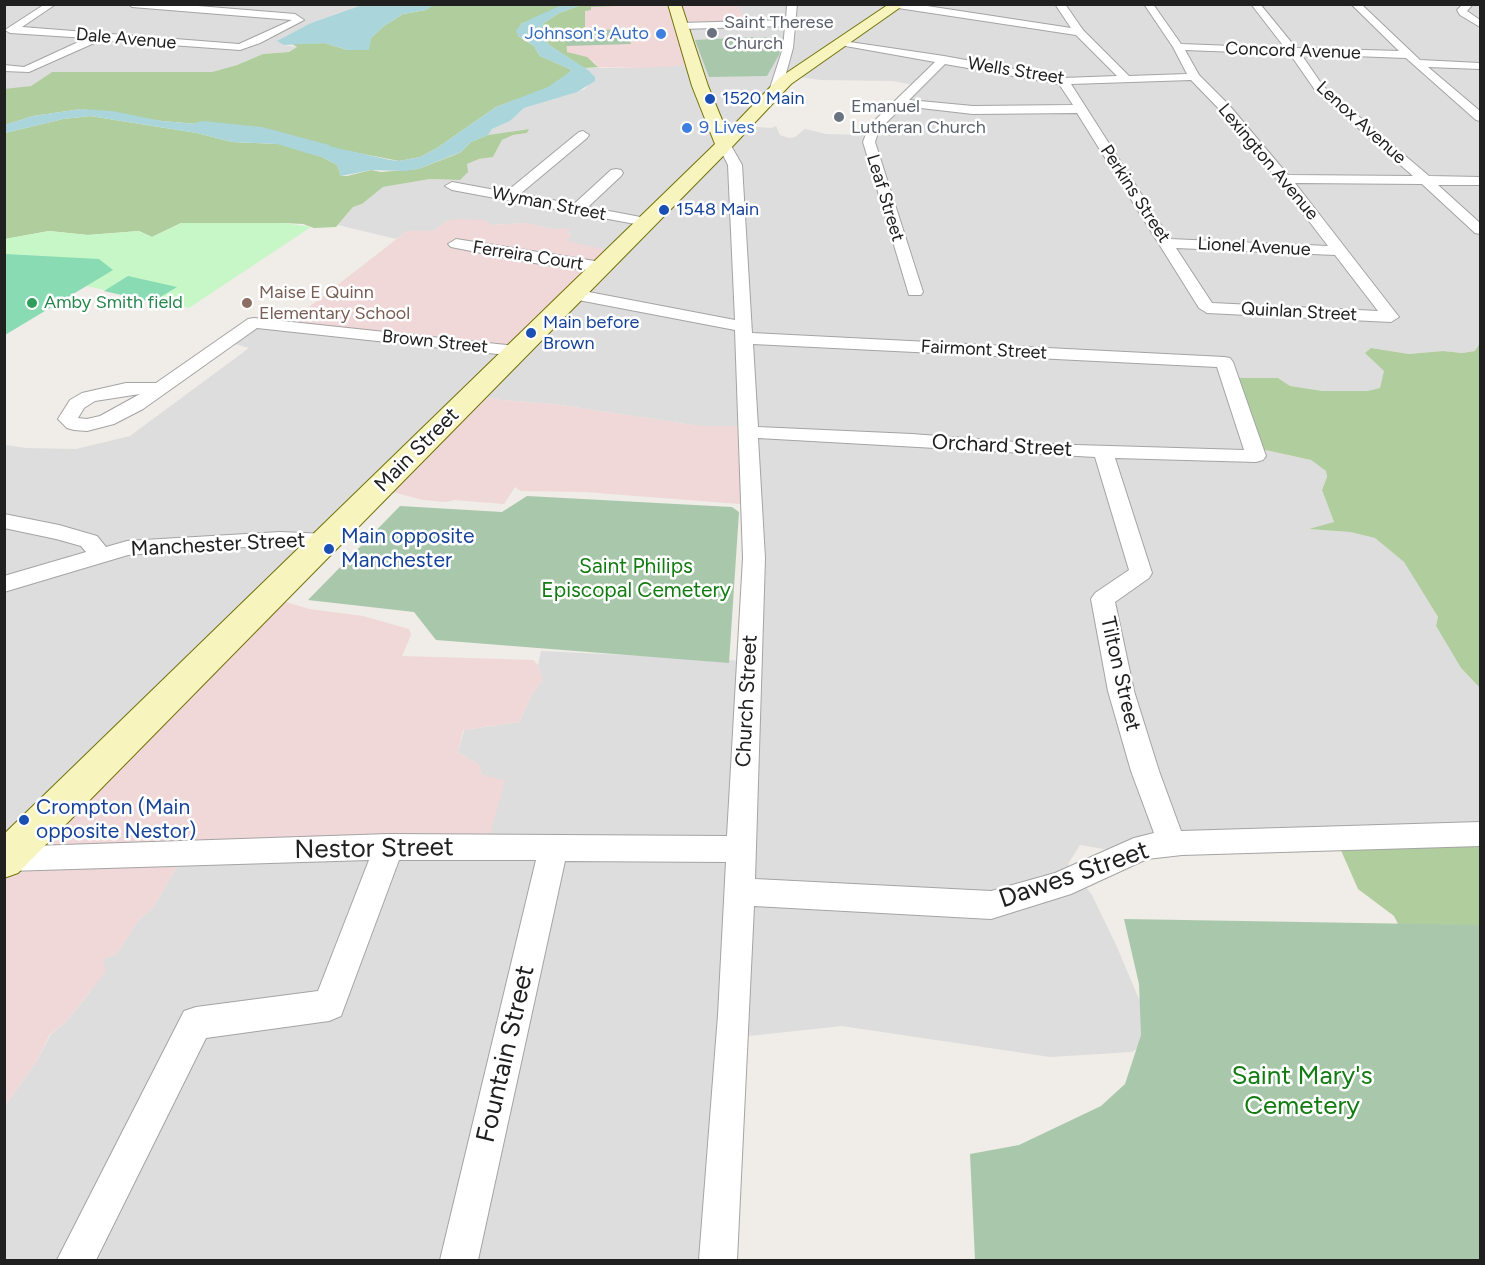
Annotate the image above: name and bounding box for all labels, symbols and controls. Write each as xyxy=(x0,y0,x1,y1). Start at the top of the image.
place label: Saint Therese Church xyxy=(724,12,834,54)
place label: Johnson's Auto xyxy=(524,23,649,45)
street label: Dale Avenue xyxy=(75,24,177,54)
marker: Saint Therese Church xyxy=(705,26,719,40)
marker: Johnson's Auto xyxy=(654,27,668,41)
street label: Concord Avenue xyxy=(1225,38,1361,64)
street label: Wells Street xyxy=(966,53,1066,89)
street label: Lenox Avenue xyxy=(1312,77,1410,169)
place label: 1520 Main xyxy=(722,88,804,110)
marker: 1520 Main xyxy=(703,92,717,106)
place label: Emanuel Lutheran Church xyxy=(851,96,986,138)
street label: Lexington Avenue xyxy=(1213,100,1323,224)
marker: Emanuel Lutheran Church xyxy=(832,110,846,124)
place label: 9 Lives xyxy=(699,117,755,139)
marker: 9 Lives xyxy=(680,121,694,135)
street label: Perkins Street xyxy=(1095,141,1175,247)
street label: Leaf Street xyxy=(862,152,908,244)
street label: Wyman Street xyxy=(490,182,608,226)
place label: 1548 Main xyxy=(676,199,759,221)
marker: 1548 Main xyxy=(657,203,671,217)
street label: Lionel Avenue xyxy=(1197,233,1311,261)
street label: Ferreira Court xyxy=(471,237,585,275)
place label: Maise E Quinn Elementary School xyxy=(259,282,410,324)
place label: Amby Smith field xyxy=(44,292,183,314)
marker: Amby Smith field xyxy=(25,296,39,310)
marker: Maise E Quinn Elementary School xyxy=(240,296,254,310)
street label: Quinlan Street xyxy=(1240,298,1358,326)
place label: Main before Brown xyxy=(543,312,639,354)
street label: Brown Street xyxy=(381,326,489,358)
marker: Main before Brown xyxy=(524,326,538,340)
street label: Fairmont Street xyxy=(920,336,1048,364)
street label: Main Street xyxy=(370,403,464,497)
street label: Orchard Street xyxy=(931,430,1073,462)
place label: Main opposite Manchester xyxy=(341,524,474,574)
street label: Manchester Street xyxy=(130,528,306,562)
marker: Main opposite Manchester xyxy=(322,542,336,556)
park label: Saint Philips Episcopal Cemetery xyxy=(541,554,731,604)
street label: Tilton Street xyxy=(1095,614,1145,734)
street label: Church Street xyxy=(731,634,763,768)
place label: Crompton (Main opposite Nestor) xyxy=(36,795,196,845)
marker: Crompton (Main opposite Nestor) xyxy=(17,813,31,827)
street label: Nestor Street xyxy=(294,832,454,866)
street label: Dawes Street xyxy=(995,835,1153,915)
street label: Fountain Street xyxy=(470,962,542,1146)
park label: Saint Mary's Cemetery xyxy=(1231,1060,1373,1122)

